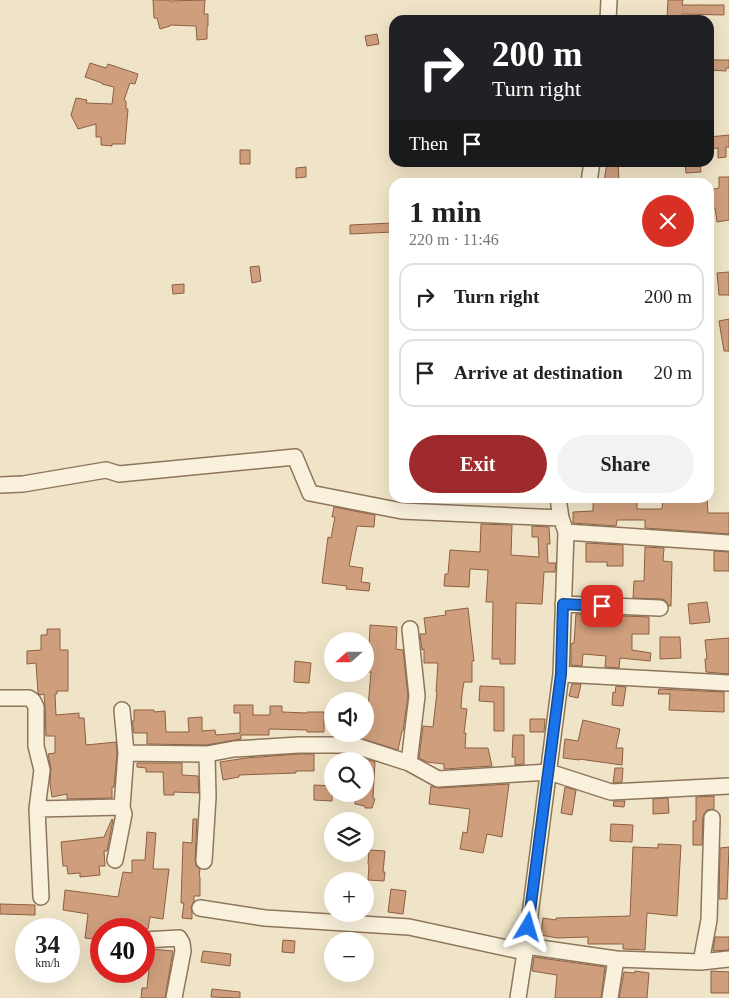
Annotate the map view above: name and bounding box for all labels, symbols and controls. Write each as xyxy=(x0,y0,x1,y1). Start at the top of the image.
icon: right xyxy=(409,35,474,100)
text: 200 m xyxy=(492,35,582,74)
text: Turn right xyxy=(492,76,581,101)
icon: arrive xyxy=(458,130,486,158)
text: Then xyxy=(409,133,448,154)
text: 1 min xyxy=(409,195,482,228)
button: close xyxy=(642,195,694,247)
text: 220 m · 11:46 xyxy=(409,231,499,248)
icon: right xyxy=(411,283,439,311)
text: Turn right xyxy=(454,286,539,307)
text: 200 m xyxy=(644,286,692,307)
icon: arrive xyxy=(411,359,439,387)
text: Arrive at destination xyxy=(454,362,623,383)
text: 20 m xyxy=(653,362,692,383)
button: Exit xyxy=(409,435,547,493)
button: Share xyxy=(557,435,694,493)
pin xyxy=(581,585,623,627)
icon: arrive xyxy=(588,592,616,620)
north arrow xyxy=(324,632,374,682)
map controls xyxy=(324,632,374,982)
button: sound xyxy=(324,692,374,742)
button: search xyxy=(324,752,374,802)
button: layers xyxy=(324,812,374,862)
button: + xyxy=(324,872,374,922)
position arrow xyxy=(501,900,553,952)
speed limit sign: 40 xyxy=(90,918,155,983)
text: 34 xyxy=(35,931,60,958)
button: − xyxy=(324,932,374,982)
text: km/h xyxy=(35,956,60,970)

